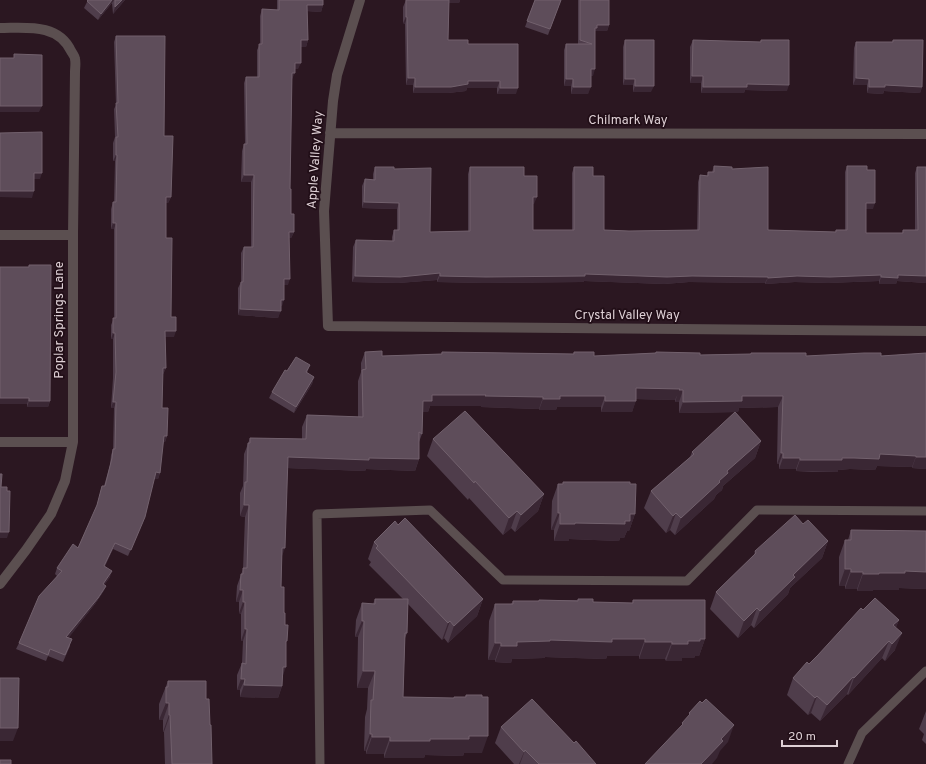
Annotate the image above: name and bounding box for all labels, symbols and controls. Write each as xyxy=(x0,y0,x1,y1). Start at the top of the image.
street label: Apple Valley Way xyxy=(305,110,327,210)
street label: Chilmark Way xyxy=(588,113,668,129)
street label: Poplar Springs Lane xyxy=(52,261,68,379)
street label: Crystal Valley Way xyxy=(574,308,680,324)
scale bar xyxy=(782,722,837,748)
text: 20 m xyxy=(788,729,816,745)

